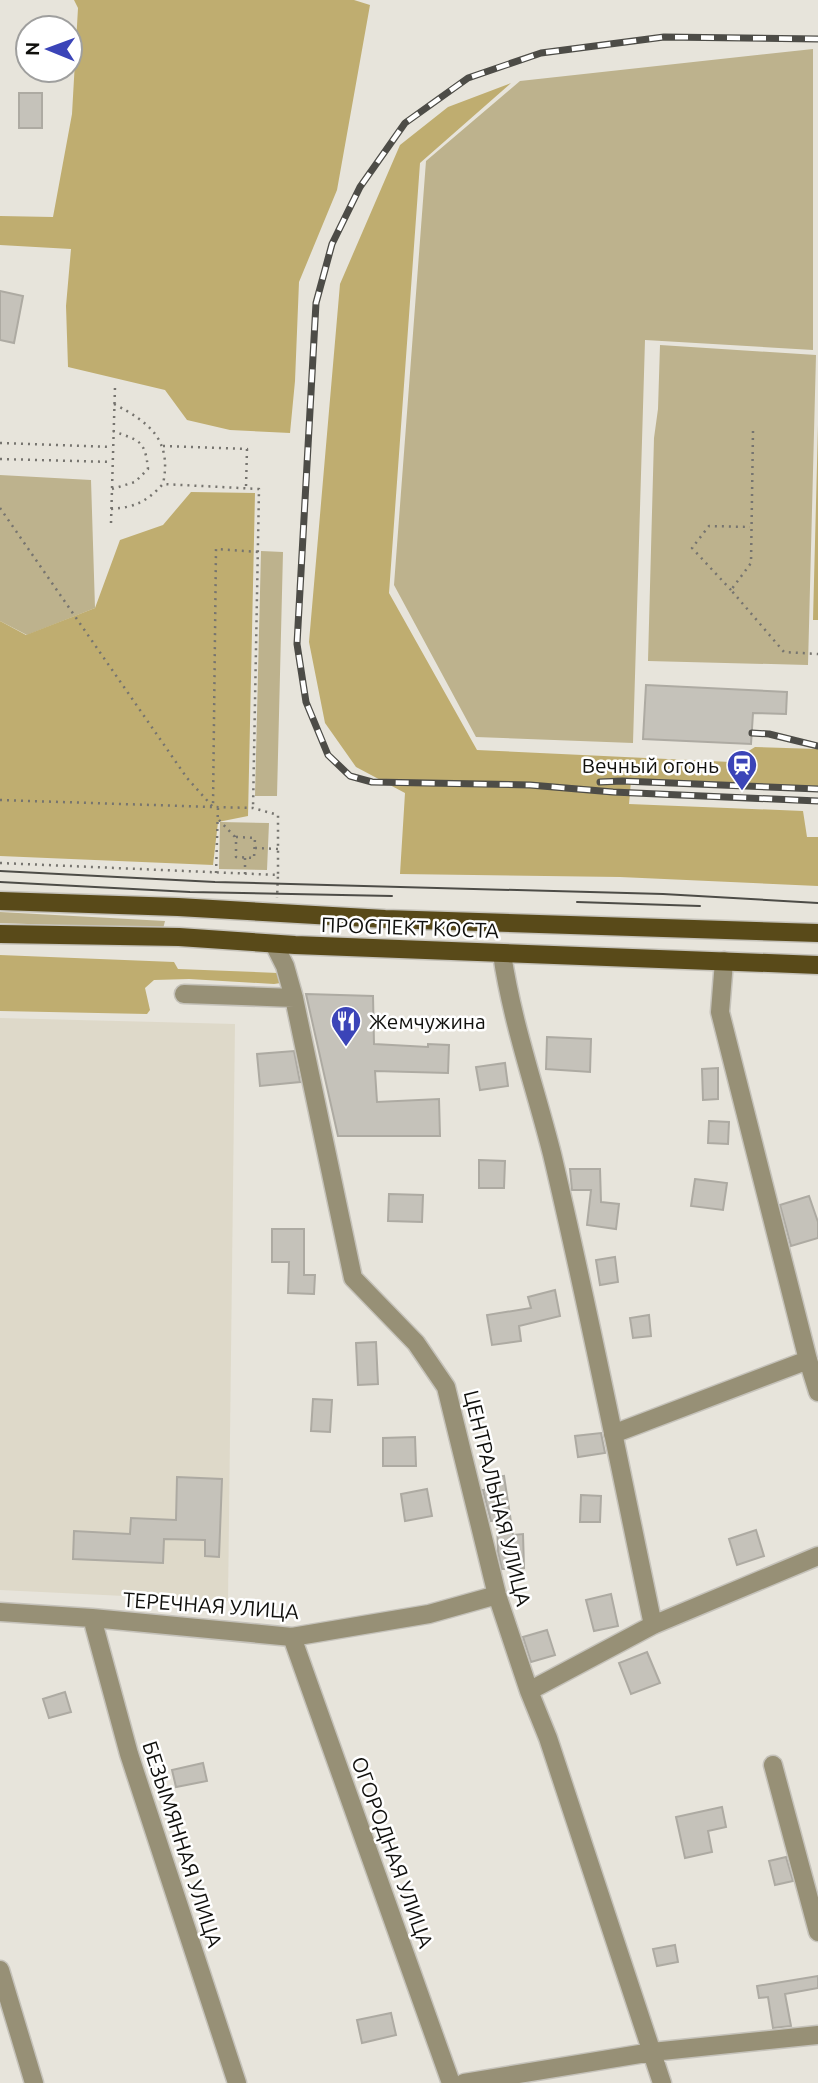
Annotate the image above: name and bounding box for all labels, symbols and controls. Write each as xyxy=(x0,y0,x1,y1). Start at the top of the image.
north arrow xyxy=(14,14,84,84)
text: N xyxy=(21,41,43,56)
station icon: Вечный огонь xyxy=(725,748,759,792)
place label: Вечный огонь xyxy=(582,753,719,777)
street label: ПРОСПЕКТ КОСТА xyxy=(321,912,500,942)
restaurant icon: Жемчужина xyxy=(329,1004,363,1048)
place label: Жемчужина xyxy=(369,1009,486,1033)
street label: ЦЕНТРАЛЬНАЯ УЛИЦА xyxy=(460,1388,537,1609)
street label: ТЕРЕЧНАЯ УЛИЦА xyxy=(122,1587,300,1623)
street label: БЕЗЫМЯННАЯ УЛИЦА xyxy=(138,1738,228,1951)
street label: ОГОРОДНАЯ УЛИЦА xyxy=(347,1753,439,1951)

